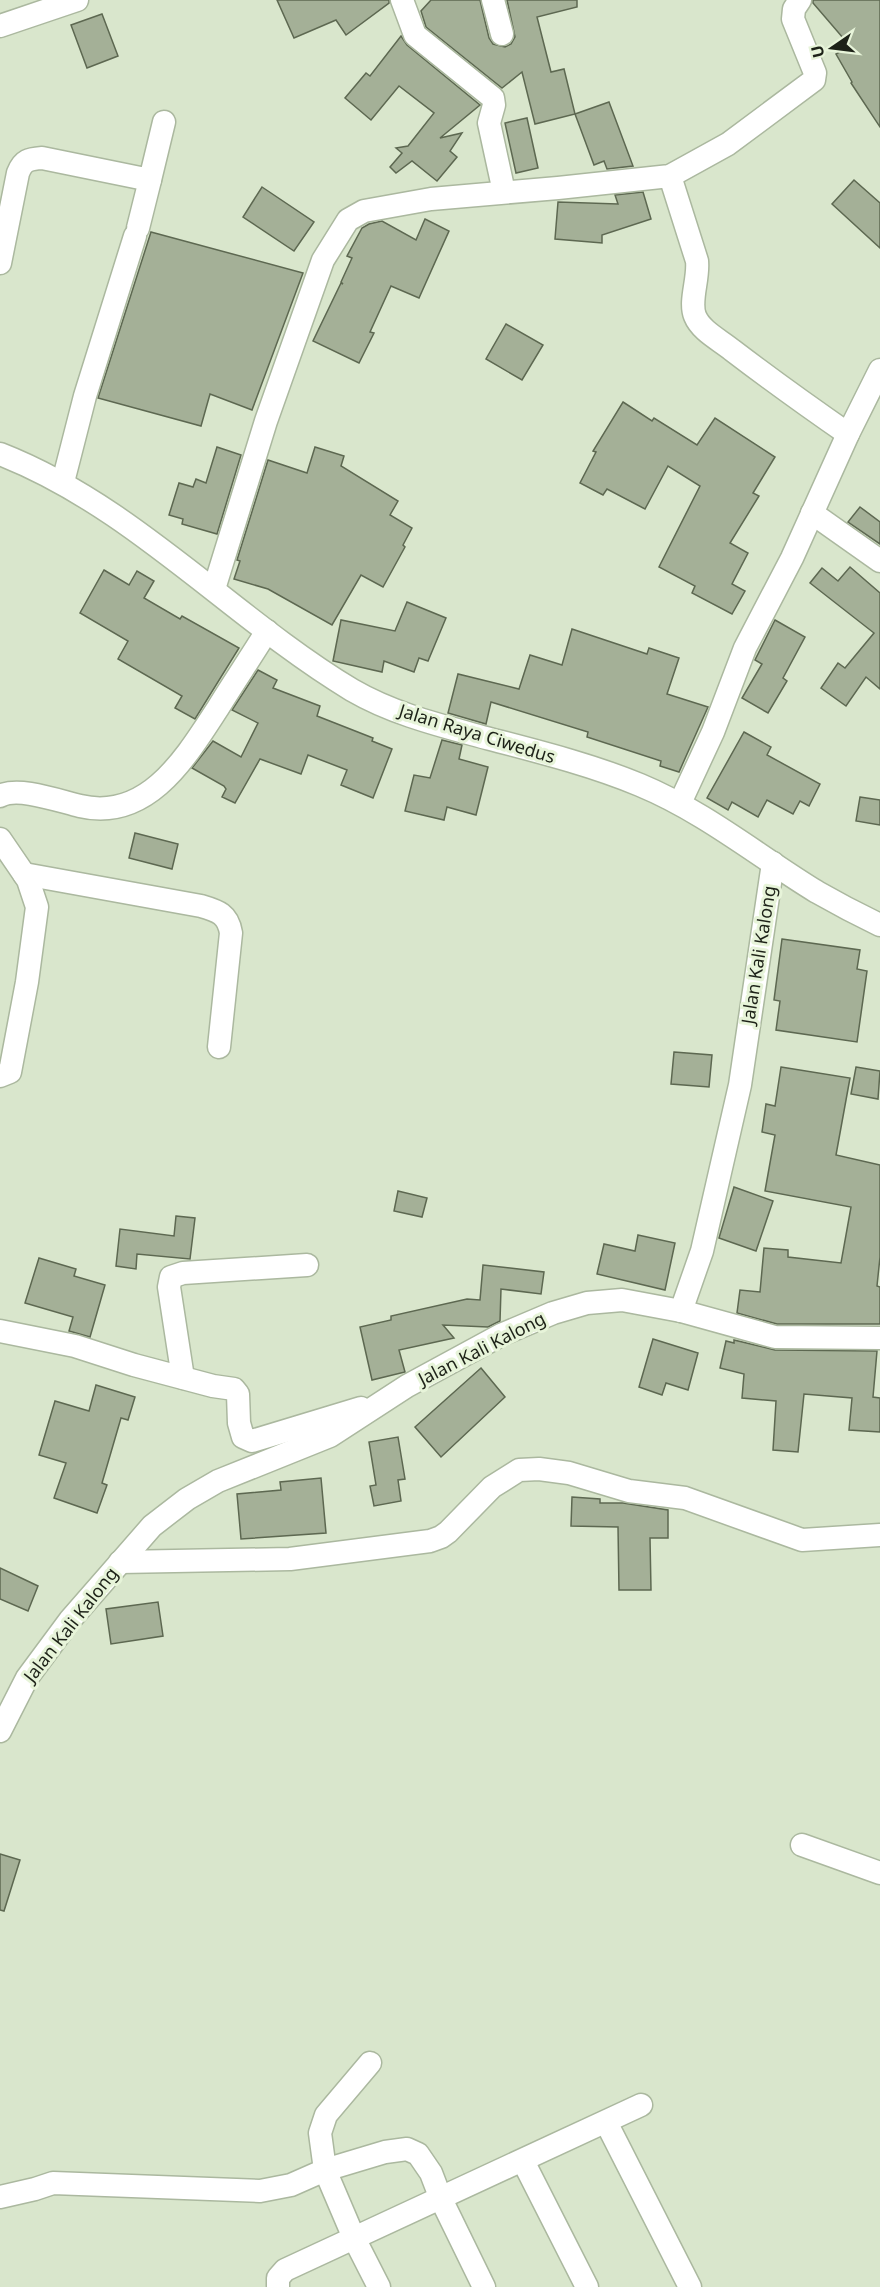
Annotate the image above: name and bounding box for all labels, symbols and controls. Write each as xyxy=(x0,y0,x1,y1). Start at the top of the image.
north arrow xyxy=(802,18,862,78)
text: U xyxy=(805,43,830,60)
street label: Jalan Raya Ciwedus xyxy=(394,697,558,768)
street label: Jalan Kali Kalong xyxy=(735,884,781,1028)
street label: Jalan Kali Kalong xyxy=(412,1306,549,1391)
street label: Jalan Kali Kalong xyxy=(17,1562,123,1688)

